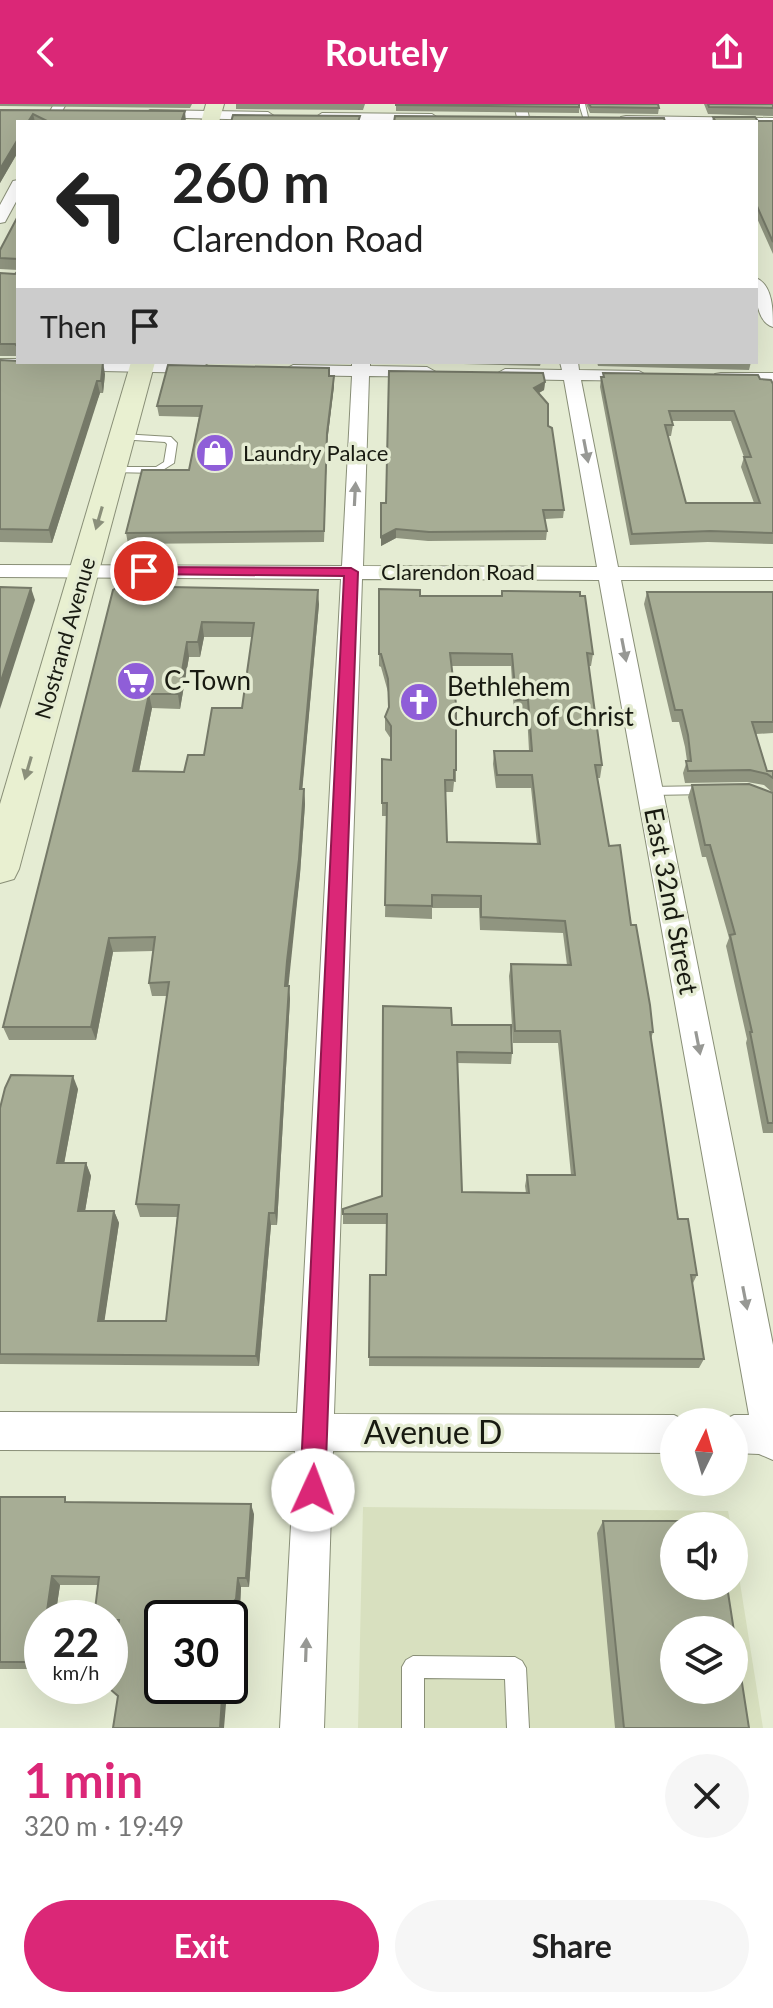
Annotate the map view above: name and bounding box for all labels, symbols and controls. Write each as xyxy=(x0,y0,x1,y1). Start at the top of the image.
icon: back xyxy=(24,30,68,74)
text: Routely xyxy=(325,30,448,74)
icon: share xyxy=(705,30,749,74)
text: 260 m xyxy=(172,148,330,215)
icon: left xyxy=(40,152,144,256)
text: Clarendon Road xyxy=(172,216,424,260)
icon: arrive xyxy=(123,304,167,348)
text: Then xyxy=(40,308,107,344)
shop icon: Laundry Palace xyxy=(194,432,236,474)
place label: Laundry Palace xyxy=(243,439,388,466)
one-way arrow xyxy=(581,439,593,464)
one-way arrow xyxy=(348,481,361,506)
one-way arrow xyxy=(92,506,105,530)
pin xyxy=(110,537,178,605)
icon: arrive xyxy=(122,549,166,593)
street label: Nostrand Avenue xyxy=(28,554,101,722)
street label: Clarendon Road xyxy=(381,558,535,585)
one-way arrow xyxy=(618,637,630,662)
supermarket icon: C-Town xyxy=(115,660,157,702)
place label: C-Town xyxy=(164,664,251,696)
place label: Bethlehem Church of Christ xyxy=(447,670,634,732)
church icon: Bethlehem Church of Christ xyxy=(398,681,440,723)
one-way arrow xyxy=(21,757,34,781)
street label: East 32nd Street xyxy=(638,805,706,997)
one-way arrow xyxy=(692,1031,704,1056)
one-way arrow xyxy=(740,1286,752,1311)
north arrow xyxy=(660,1408,748,1496)
map controls xyxy=(660,1408,748,1704)
street label: Avenue D xyxy=(364,1412,502,1451)
position arrow xyxy=(271,1448,355,1532)
button: sound xyxy=(660,1512,748,1600)
speed limit sign: 30 xyxy=(144,1600,248,1704)
button: layers xyxy=(660,1616,748,1704)
text: 22 xyxy=(53,1618,99,1666)
one-way arrow xyxy=(299,1637,312,1662)
text: km/h xyxy=(53,1660,99,1684)
text: 1 min xyxy=(24,1751,143,1808)
button: close xyxy=(665,1754,749,1838)
text: 320 m · 19:49 xyxy=(24,1810,184,1842)
button: Exit xyxy=(24,1900,379,1992)
button: Share xyxy=(395,1900,749,1992)

